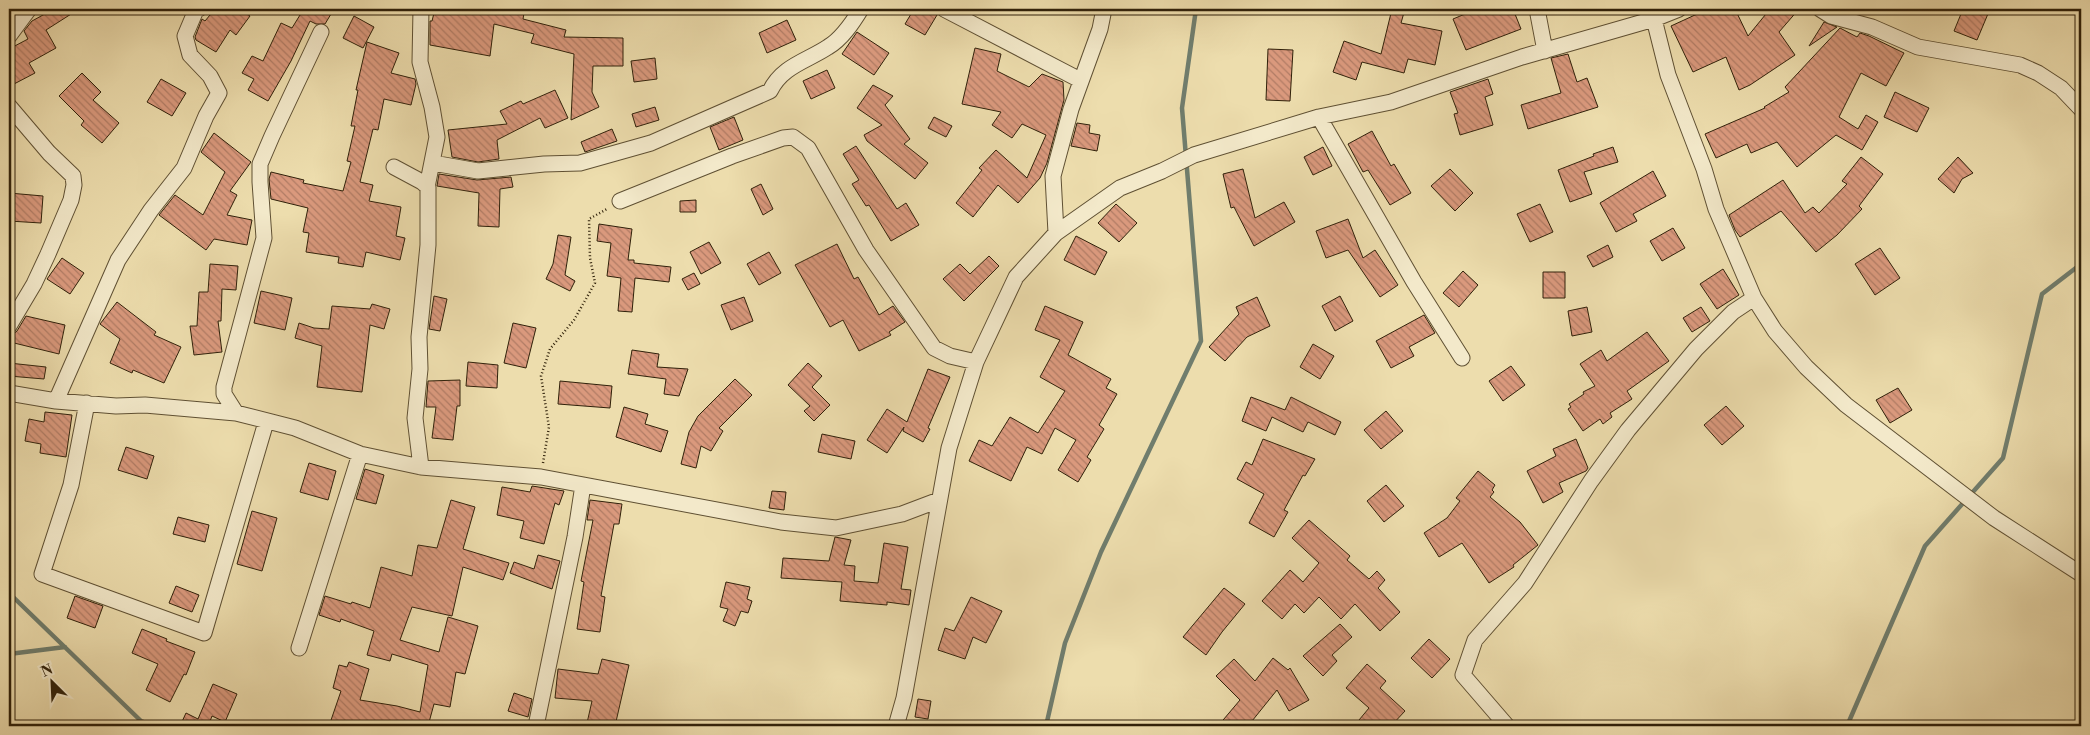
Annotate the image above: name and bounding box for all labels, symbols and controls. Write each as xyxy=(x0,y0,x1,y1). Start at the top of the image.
north arrow xyxy=(28,658,78,708)
text: N xyxy=(38,661,56,682)

